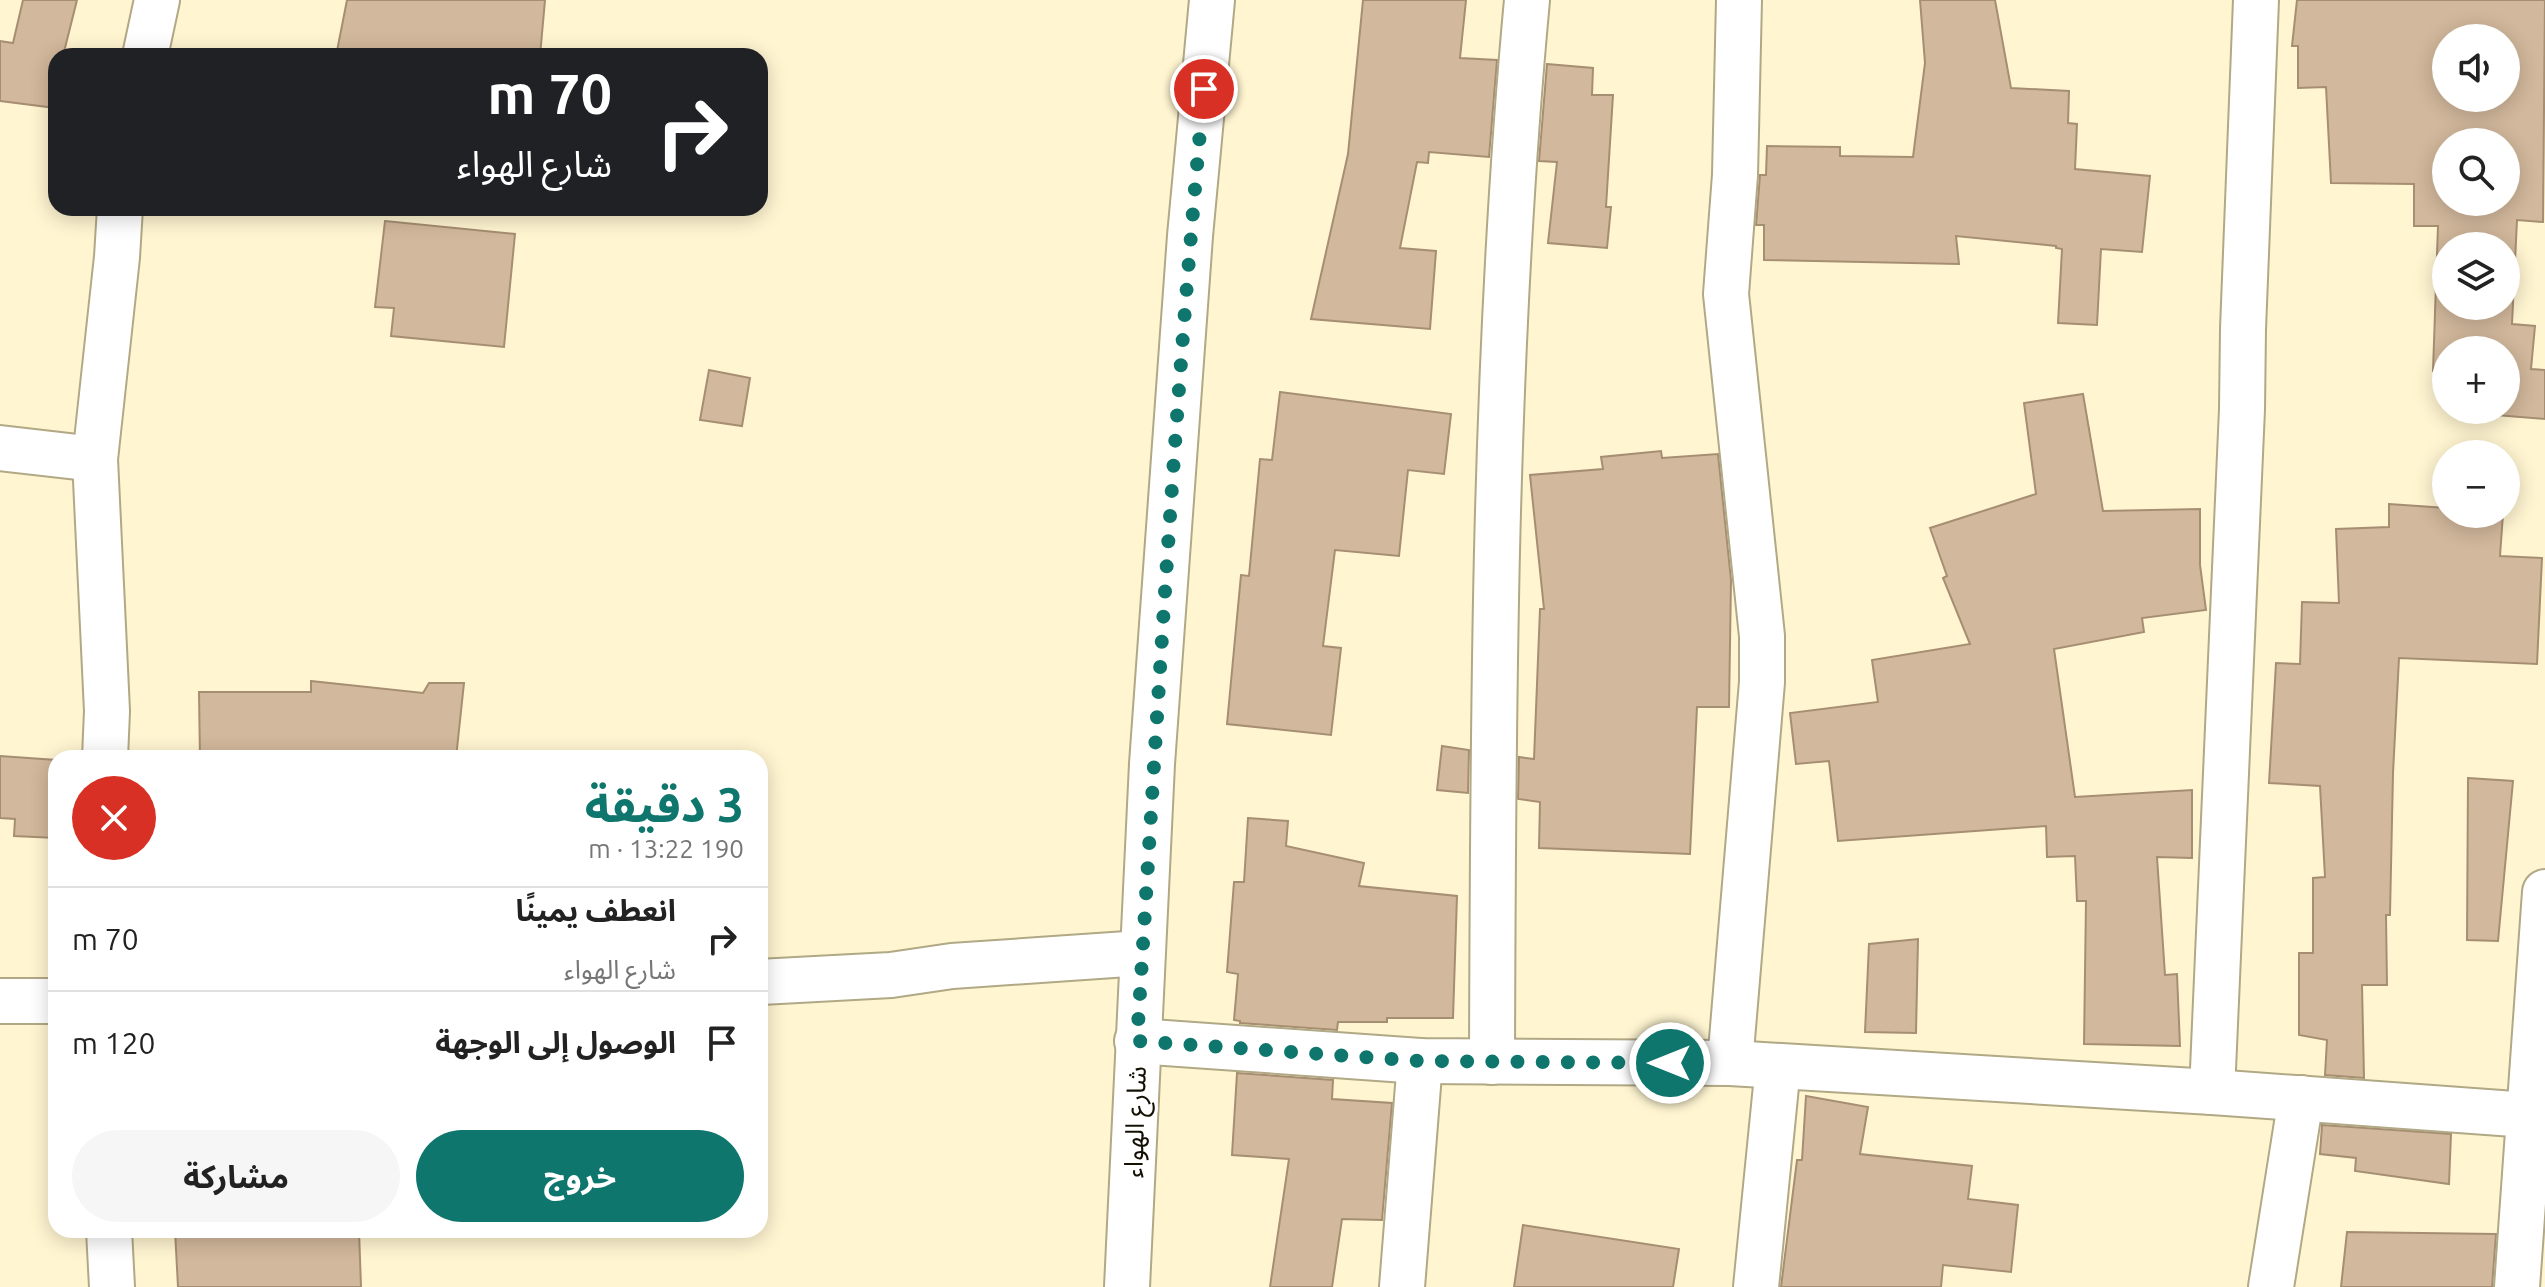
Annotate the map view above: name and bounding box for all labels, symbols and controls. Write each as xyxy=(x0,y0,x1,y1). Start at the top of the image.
map controls xyxy=(2432,24,2520,528)
button: sound xyxy=(2432,24,2520,112)
pin xyxy=(1170,55,1238,123)
text: 70 m xyxy=(487,62,612,125)
icon: arrive xyxy=(1182,67,1226,111)
icon: right xyxy=(640,80,744,184)
button: search xyxy=(2432,128,2520,216)
text: شارع الهواء xyxy=(457,143,612,184)
button: layers xyxy=(2432,232,2520,320)
button: + xyxy=(2432,336,2520,424)
button: − xyxy=(2432,440,2520,528)
button: close xyxy=(72,776,156,860)
text: 3 دقيقة xyxy=(585,777,744,831)
text: 190 m · 13:22 xyxy=(588,834,744,863)
text: انعطف يمينًا xyxy=(516,893,676,927)
icon: right xyxy=(700,917,744,961)
text: 70 m xyxy=(72,922,139,956)
text: شارع الهواء xyxy=(564,955,676,984)
icon: arrive xyxy=(700,1021,744,1065)
position arrow xyxy=(1628,1021,1712,1105)
text: الوصول إلى الوجهة xyxy=(435,1025,676,1059)
text: 120 m xyxy=(72,1026,156,1060)
street label: شارع الهواء xyxy=(1118,1066,1156,1179)
button: مشاركة xyxy=(72,1130,400,1222)
button: خروج xyxy=(416,1130,744,1222)

